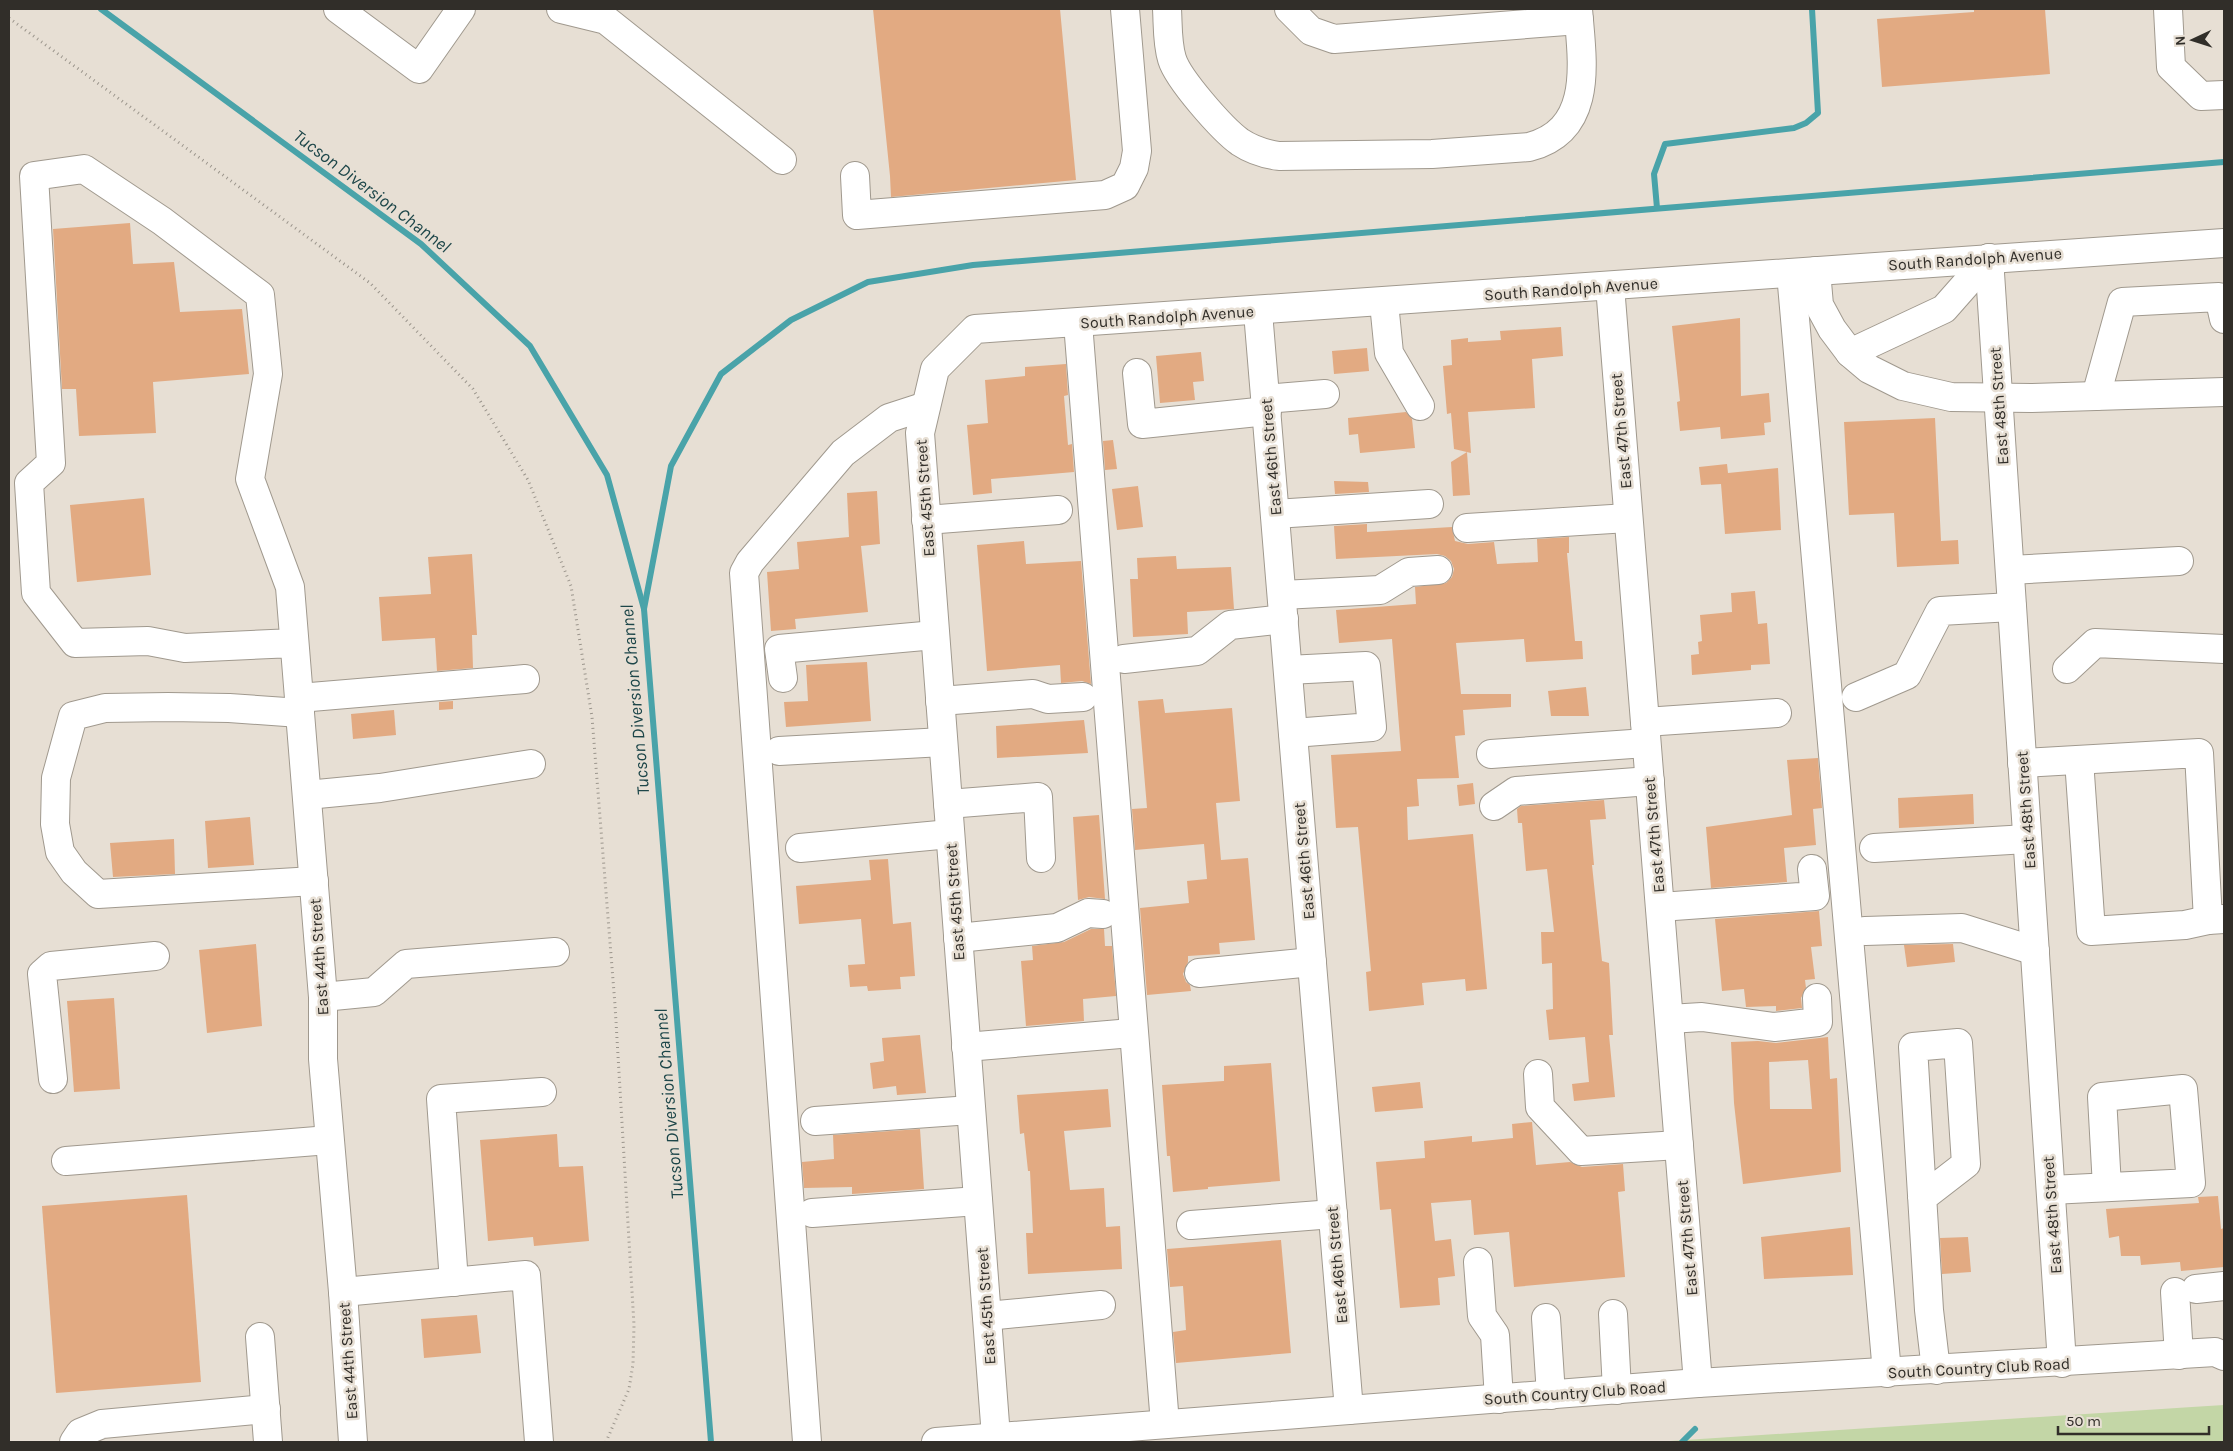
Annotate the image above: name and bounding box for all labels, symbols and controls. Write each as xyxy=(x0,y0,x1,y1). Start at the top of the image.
north arrow xyxy=(2168,15,2218,65)
text: N xyxy=(2172,35,2189,46)
water label: Tucson Diversion Channel xyxy=(289,125,455,258)
street label: South Randolph Avenue xyxy=(1888,243,2062,275)
street label: South Randolph Avenue xyxy=(1484,273,1658,305)
street label: South Randolph Avenue xyxy=(1080,301,1254,333)
street label: East 48th Street xyxy=(1985,346,2013,466)
street label: East 47th Street xyxy=(1606,372,1636,490)
street label: East 46th Street xyxy=(1256,398,1286,516)
street label: East 45th Street xyxy=(911,439,939,557)
water label: Tucson Diversion Channel xyxy=(616,603,654,796)
street label: East 48th Street xyxy=(2012,750,2040,870)
street label: East 47th Street xyxy=(1639,776,1669,894)
street label: East 46th Street xyxy=(1289,802,1319,920)
street label: East 45th Street xyxy=(941,843,969,961)
street label: East 44th Street xyxy=(305,898,333,1016)
water label: Tucson Diversion Channel xyxy=(650,1007,688,1200)
street label: East 48th Street xyxy=(2038,1155,2066,1275)
street label: East 47th Street xyxy=(1672,1179,1702,1297)
street label: East 46th Street xyxy=(1322,1206,1352,1324)
street label: East 45th Street xyxy=(972,1247,1000,1365)
street label: East 44th Street xyxy=(334,1302,362,1420)
street label: South Country Club Road xyxy=(1887,1354,2071,1382)
street label: South Country Club Road xyxy=(1483,1377,1667,1409)
scale bar xyxy=(2058,1404,2209,1436)
text: 50 m xyxy=(2066,1412,2101,1430)

